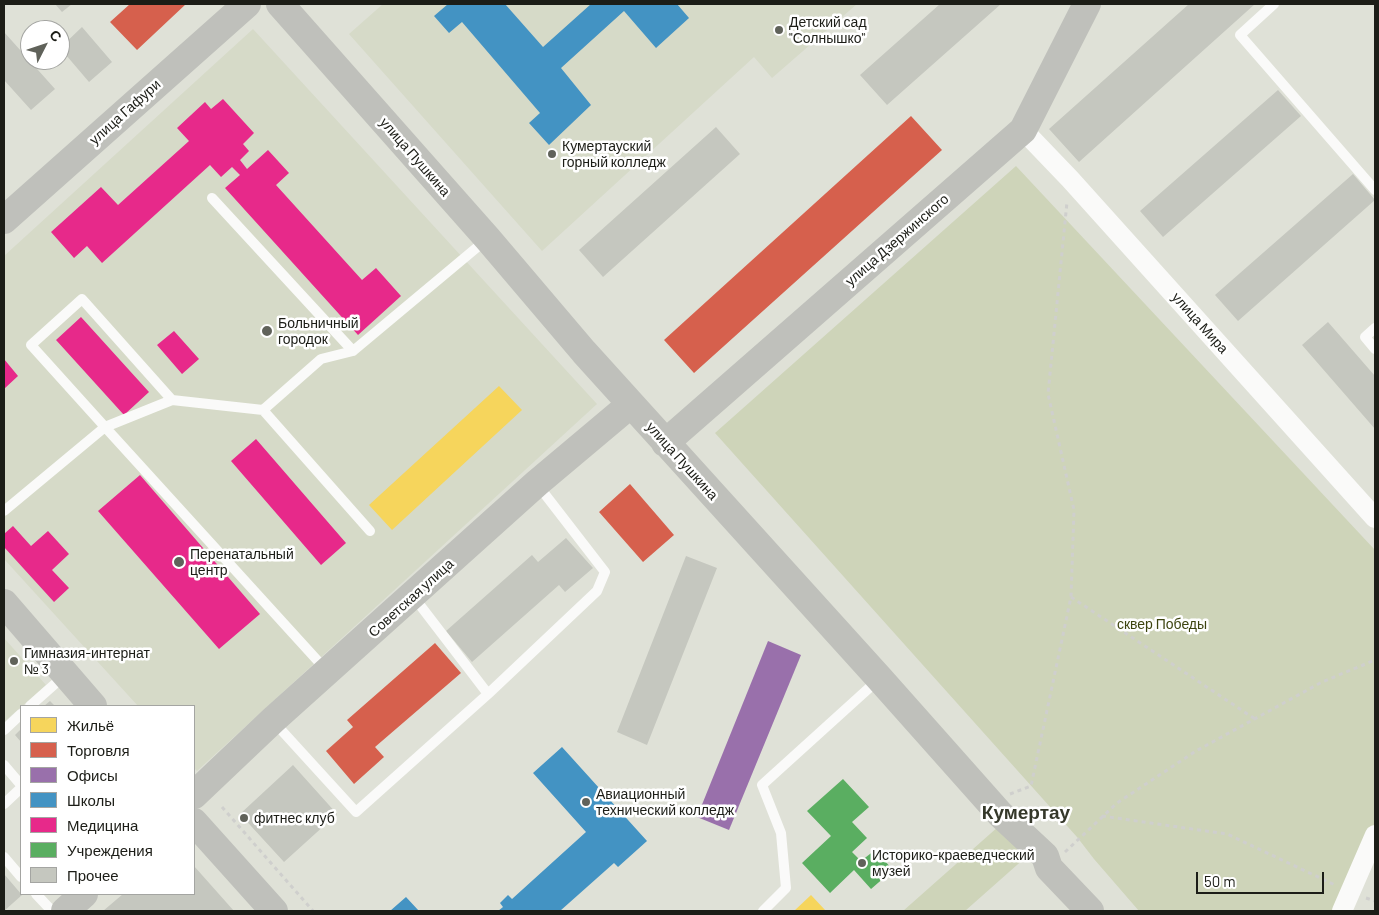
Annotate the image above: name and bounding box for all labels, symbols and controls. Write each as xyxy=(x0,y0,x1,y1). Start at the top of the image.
place label: Детский сад "Солнышко" xyxy=(789,14,867,46)
north arrow xyxy=(20,20,70,70)
marker: Детский сад "Солнышко" xyxy=(773,24,785,36)
text: С xyxy=(46,26,66,45)
street label: улица Гафури xyxy=(86,76,164,148)
street label: улица Пушкина xyxy=(376,114,454,200)
place label: Кумертауский горный колледж xyxy=(562,138,666,170)
marker: Кумертауский горный колледж xyxy=(546,148,558,160)
street label: улица Дзержинского xyxy=(842,190,952,290)
street label: улица Мира xyxy=(1168,289,1232,357)
place label: Больничный городок xyxy=(278,315,359,348)
marker: Больничный городок xyxy=(260,324,274,338)
street label: улица Пушкина xyxy=(643,419,721,503)
place label: Перенатальный центр xyxy=(190,546,294,578)
marker: Перенатальный центр xyxy=(172,555,186,569)
street label: Советская улица xyxy=(365,555,457,641)
park label: сквер Победы xyxy=(1117,616,1207,632)
place label: Гимназия-интернат № 3 xyxy=(24,645,150,678)
marker: Гимназия-интернат № 3 xyxy=(8,655,20,667)
legend xyxy=(20,705,195,895)
text: Жильё xyxy=(67,716,114,734)
text: Торговля xyxy=(67,741,130,759)
text: Офисы xyxy=(67,766,118,784)
place label: Авиационный технический колледж xyxy=(596,786,734,819)
text: Школы xyxy=(67,791,115,809)
marker: Авиационный технический колледж xyxy=(580,796,592,808)
district label: Кумертау xyxy=(982,802,1070,824)
place label: фитнес клуб xyxy=(254,810,335,826)
marker: фитнес клуб xyxy=(238,812,250,824)
text: Медицина xyxy=(67,816,138,834)
text: Учреждения xyxy=(67,841,153,859)
place label: Историко-краеведческий музей xyxy=(872,847,1035,880)
marker: Историко-краеведческий музей xyxy=(856,857,868,869)
scale bar xyxy=(1199,862,1326,894)
text: Прочее xyxy=(67,866,119,884)
text: 50 m xyxy=(1204,872,1236,890)

